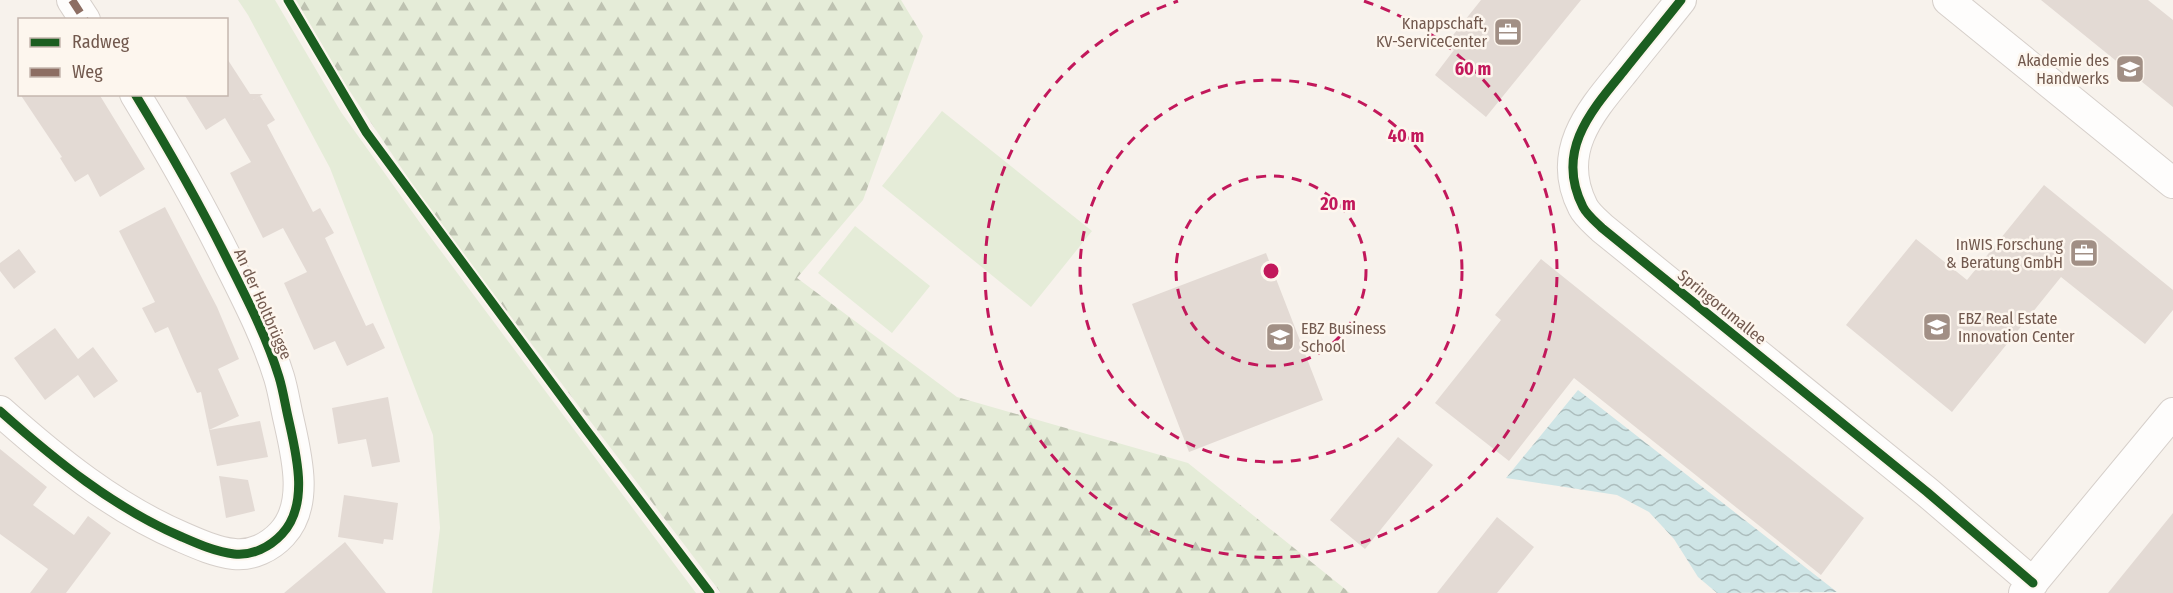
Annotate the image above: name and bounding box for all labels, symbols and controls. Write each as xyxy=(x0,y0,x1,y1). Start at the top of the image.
place label: Knappschaft, KV-ServiceCenter xyxy=(1376,14,1487,51)
office icon: Knappschaft, KV-ServiceCenter xyxy=(1492,16,1524,48)
legend xyxy=(18,18,228,96)
text: Radweg xyxy=(72,31,130,53)
place label: Akademie des Handwerks xyxy=(2018,51,2109,88)
school or university icon: Akademie des Handwerks xyxy=(2114,53,2146,85)
text: 60 m xyxy=(1455,58,1491,80)
text: Weg xyxy=(72,61,103,83)
text: 40 m xyxy=(1388,125,1424,147)
text: 20 m xyxy=(1319,193,1356,215)
place label: InWIS Forschung & Beratung GmbH xyxy=(1946,235,2063,272)
office icon: InWIS Forschung & Beratung GmbH xyxy=(2068,237,2100,269)
street label: An der Holtbrügge xyxy=(230,246,296,362)
centre of rings xyxy=(1261,261,1281,281)
street label: Springorumallee xyxy=(1674,266,1770,349)
place label: EBZ Real Estate Innovation Center xyxy=(1958,309,2075,346)
school or university icon: EBZ Real Estate Innovation Center xyxy=(1921,311,1953,343)
place label: EBZ Business School xyxy=(1301,319,1386,356)
school or university icon: EBZ Business School xyxy=(1264,321,1296,353)

